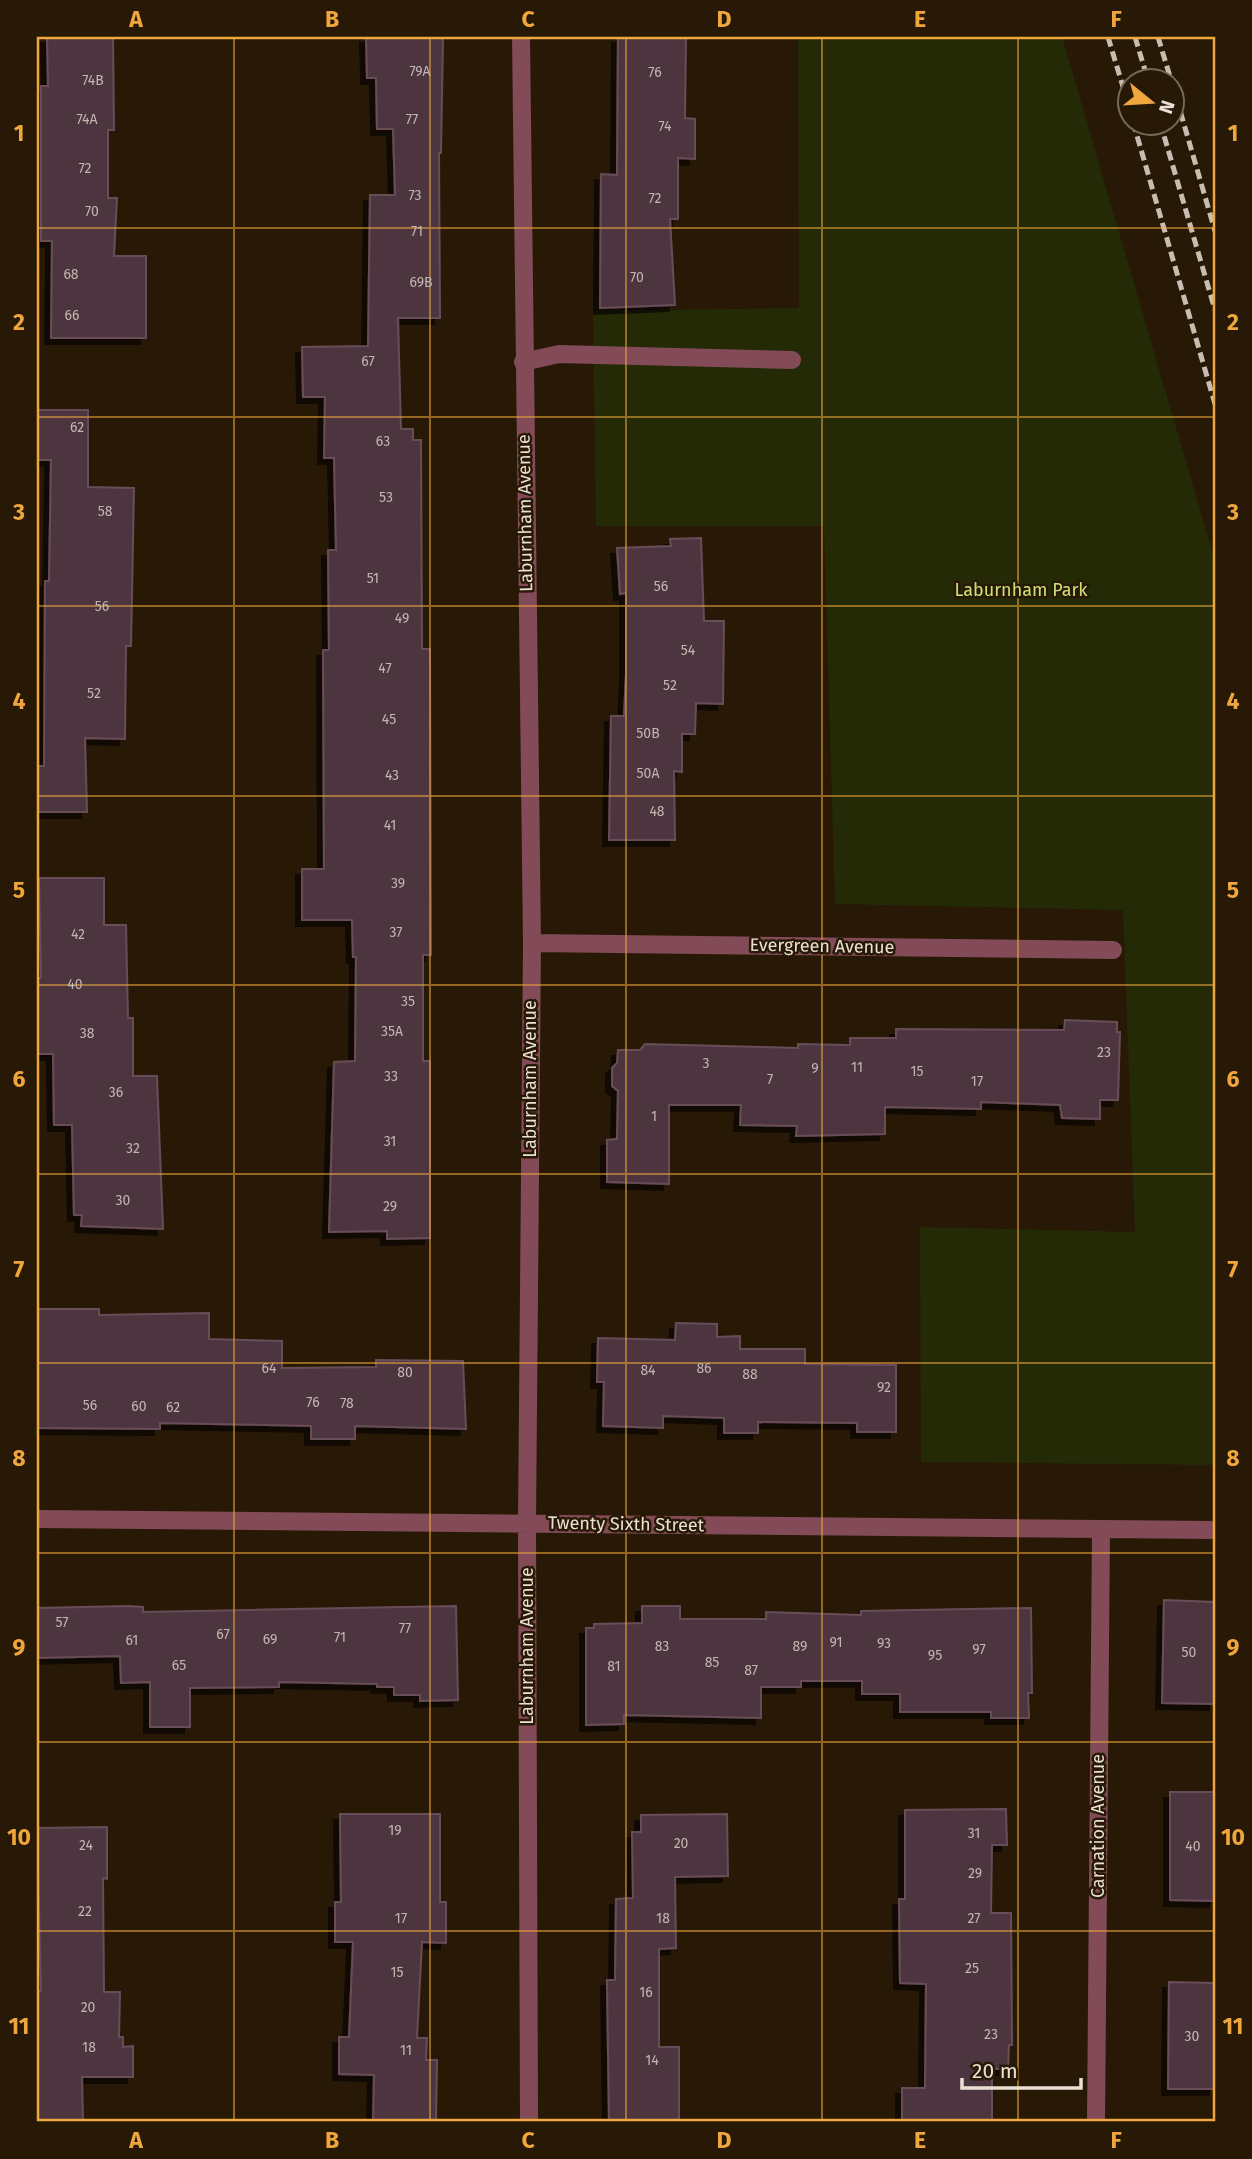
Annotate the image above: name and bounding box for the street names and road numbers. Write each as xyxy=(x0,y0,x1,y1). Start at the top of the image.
street label: Laburnham Avenue xyxy=(513,434,537,592)
street label: Evergreen Avenue xyxy=(749,934,895,958)
street label: Laburnham Avenue xyxy=(519,1000,541,1158)
street label: Twenty Sixth Street xyxy=(548,1512,705,1536)
street label: Laburnham Avenue xyxy=(516,1567,538,1725)
street label: Carnation Avenue xyxy=(1087,1754,1109,1898)

